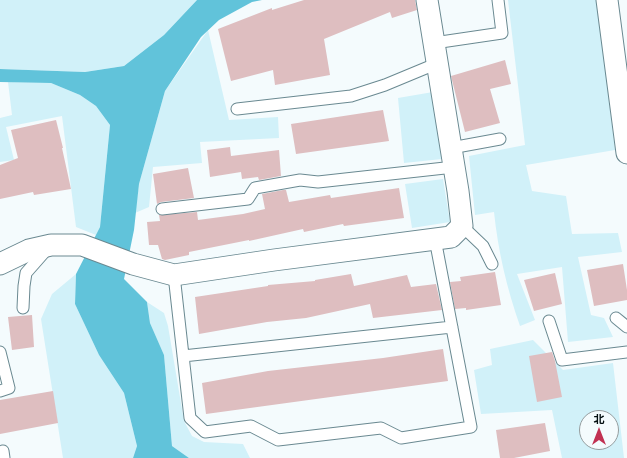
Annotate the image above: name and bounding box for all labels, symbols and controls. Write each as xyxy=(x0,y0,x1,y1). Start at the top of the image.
north arrow xyxy=(579,410,619,450)
text: 北 xyxy=(594,411,605,426)

